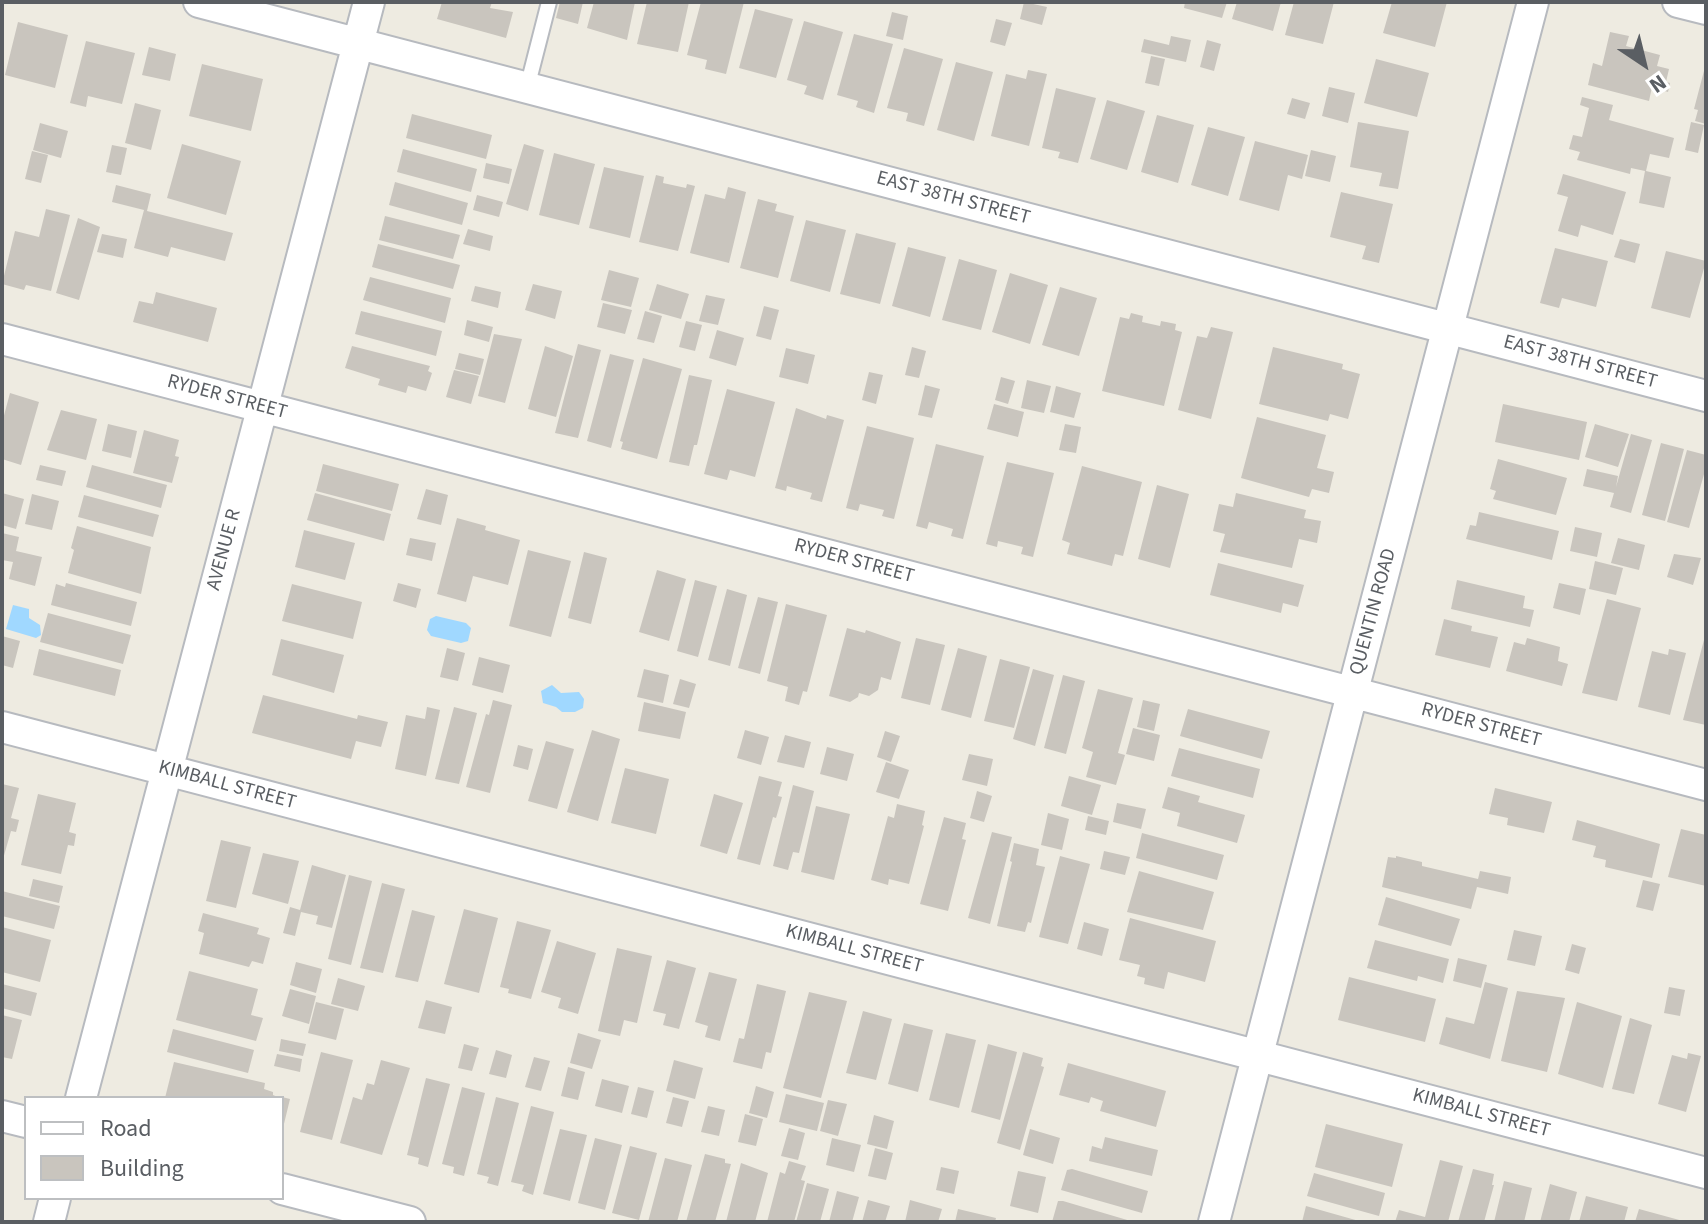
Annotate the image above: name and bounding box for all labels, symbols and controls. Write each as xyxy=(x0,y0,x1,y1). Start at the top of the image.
north arrow xyxy=(1604,24,1684,104)
text: N xyxy=(1643,66,1673,101)
street label: EAST 38TH STREET xyxy=(873,167,1033,231)
street label: EAST 38TH STREET xyxy=(1500,331,1660,395)
street label: RYDER STREET xyxy=(164,370,290,426)
street label: AVENUE R xyxy=(203,507,247,593)
street label: RYDER STREET xyxy=(791,534,917,590)
street label: QUENTIN ROAD xyxy=(1346,546,1402,678)
street label: RYDER STREET xyxy=(1418,698,1544,754)
street label: KIMBALL STREET xyxy=(155,756,299,816)
street label: KIMBALL STREET xyxy=(782,920,926,980)
street label: KIMBALL STREET xyxy=(1409,1084,1553,1144)
legend xyxy=(24,1096,284,1200)
text: Road xyxy=(100,1111,152,1146)
text: Building xyxy=(100,1151,184,1186)

